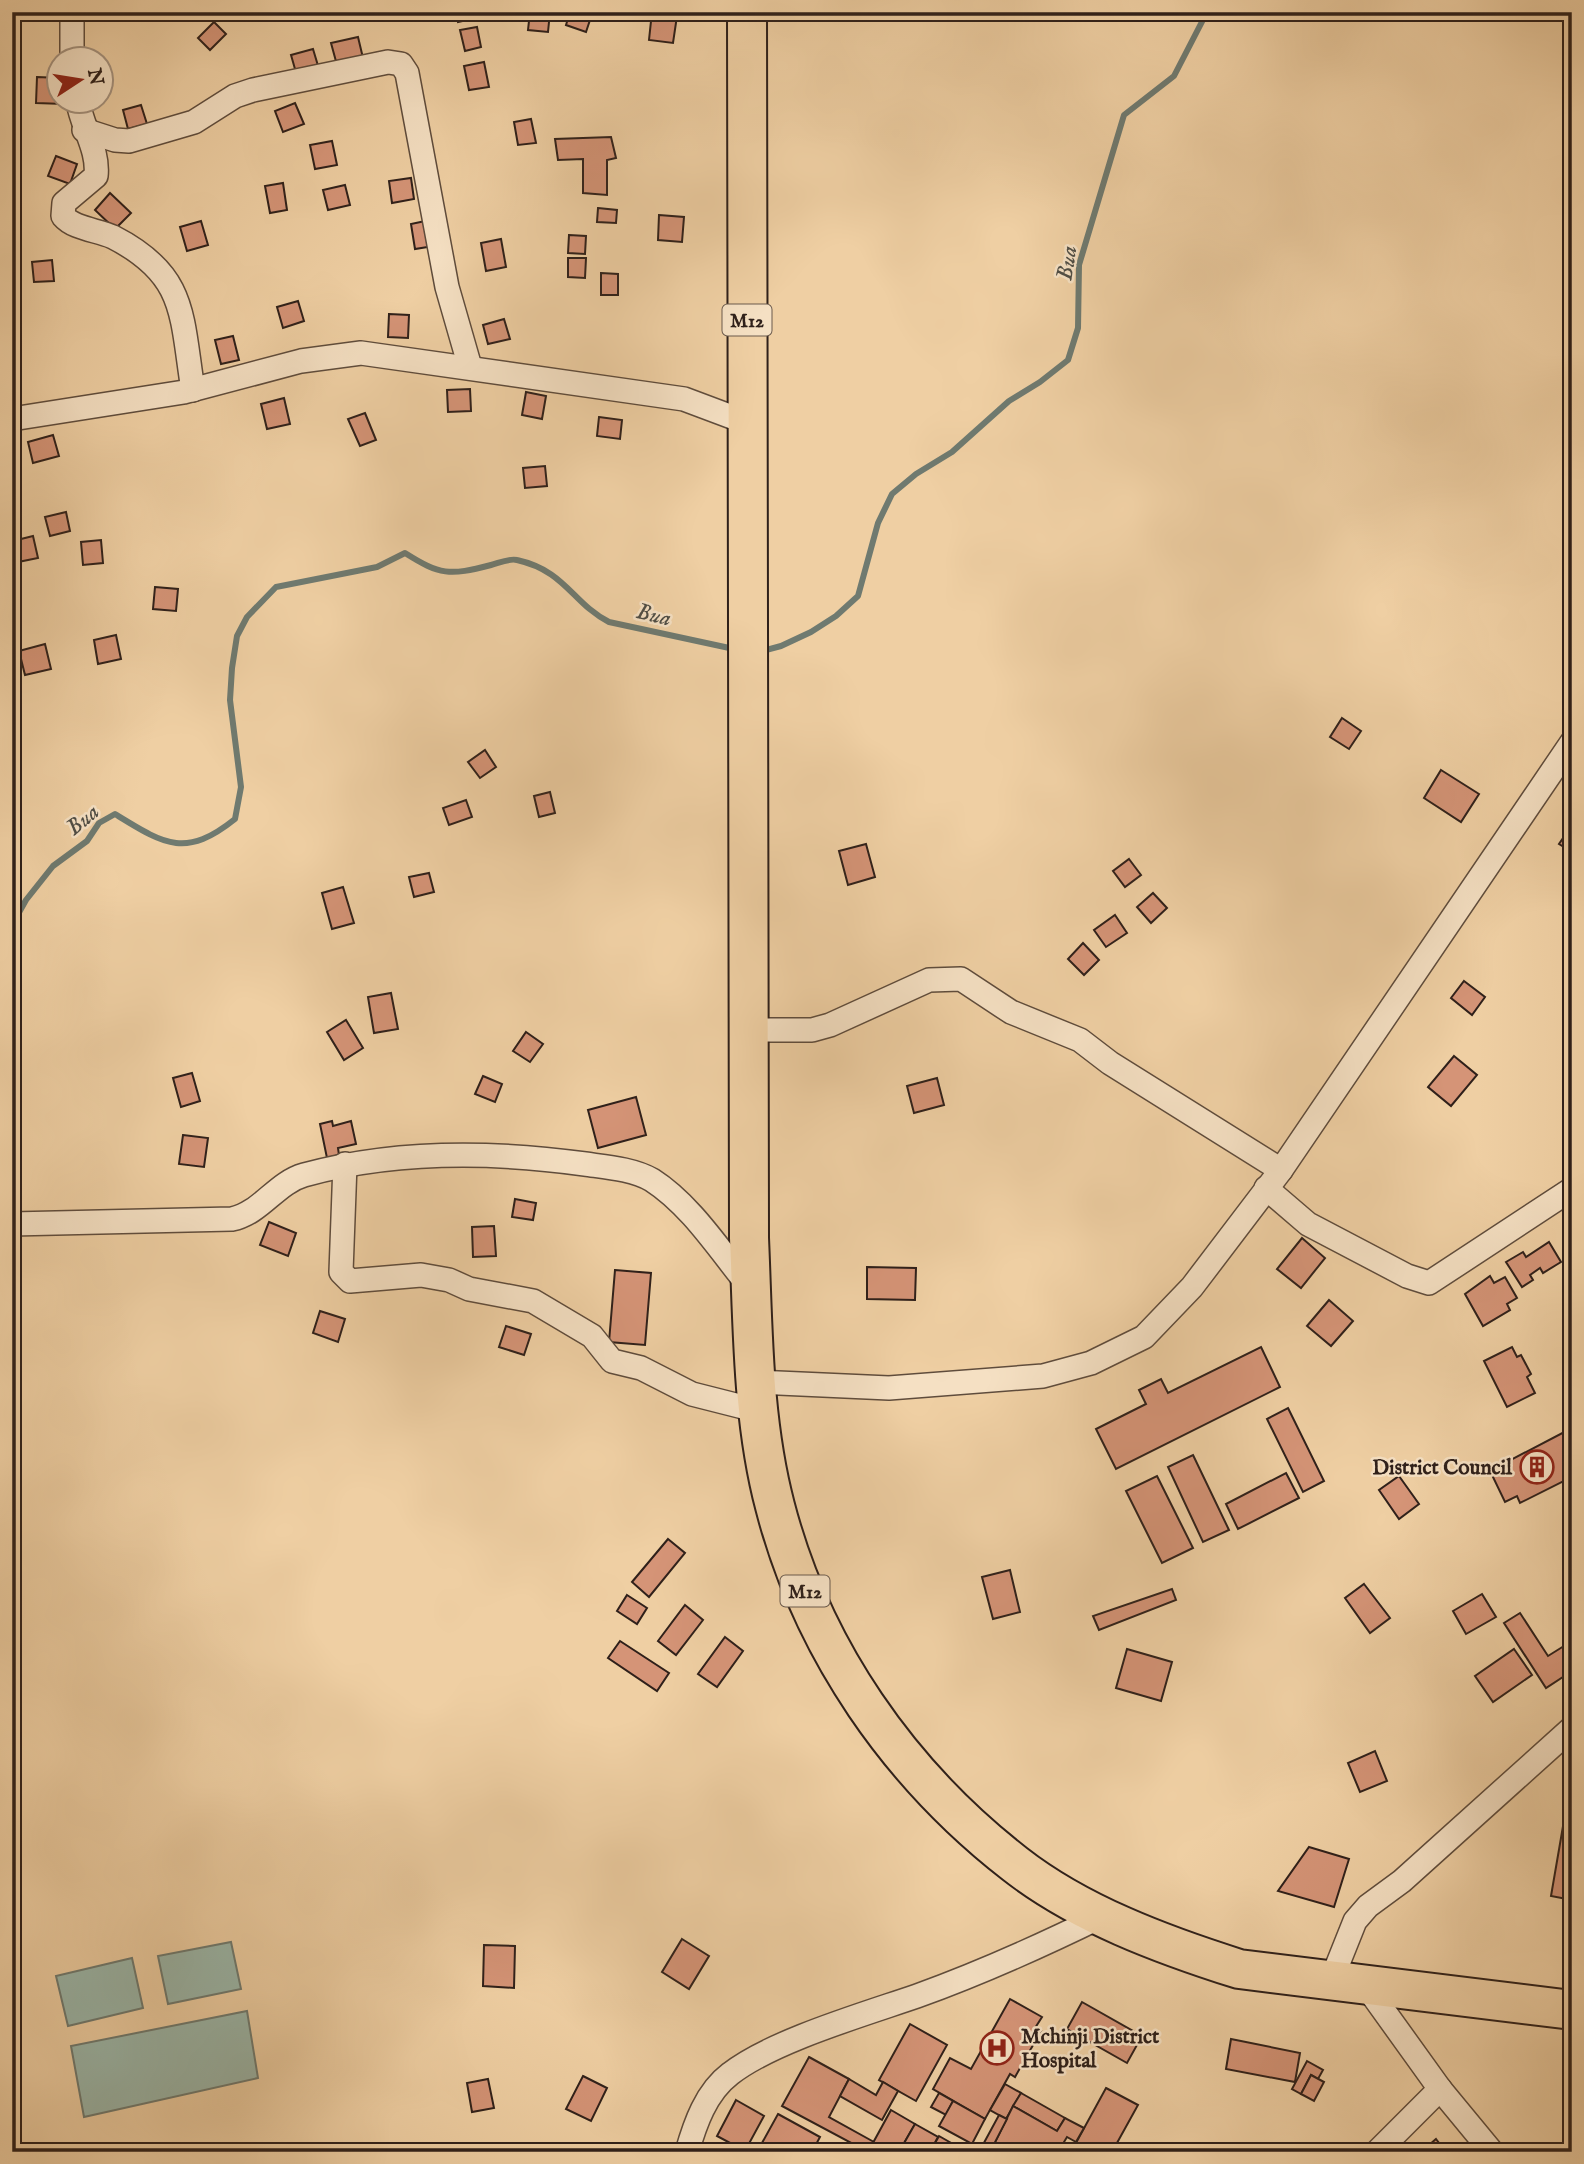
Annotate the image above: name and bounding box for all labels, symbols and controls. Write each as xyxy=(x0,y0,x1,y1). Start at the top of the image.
north arrow xyxy=(46,46,116,116)
text: N xyxy=(81,65,108,88)
water label: Bua xyxy=(1050,244,1085,283)
road number: M12 xyxy=(722,304,772,336)
water label: Bua xyxy=(633,597,674,634)
water label: Bua xyxy=(60,798,106,843)
building icon: District Council xyxy=(1518,1448,1556,1486)
place label: District Council xyxy=(1372,1455,1513,1482)
road number: M12 xyxy=(780,1576,830,1606)
place label: Mchinji District Hospital xyxy=(1021,2024,1160,2075)
hospital icon: Mchinji District Hospital xyxy=(978,2029,1016,2067)

